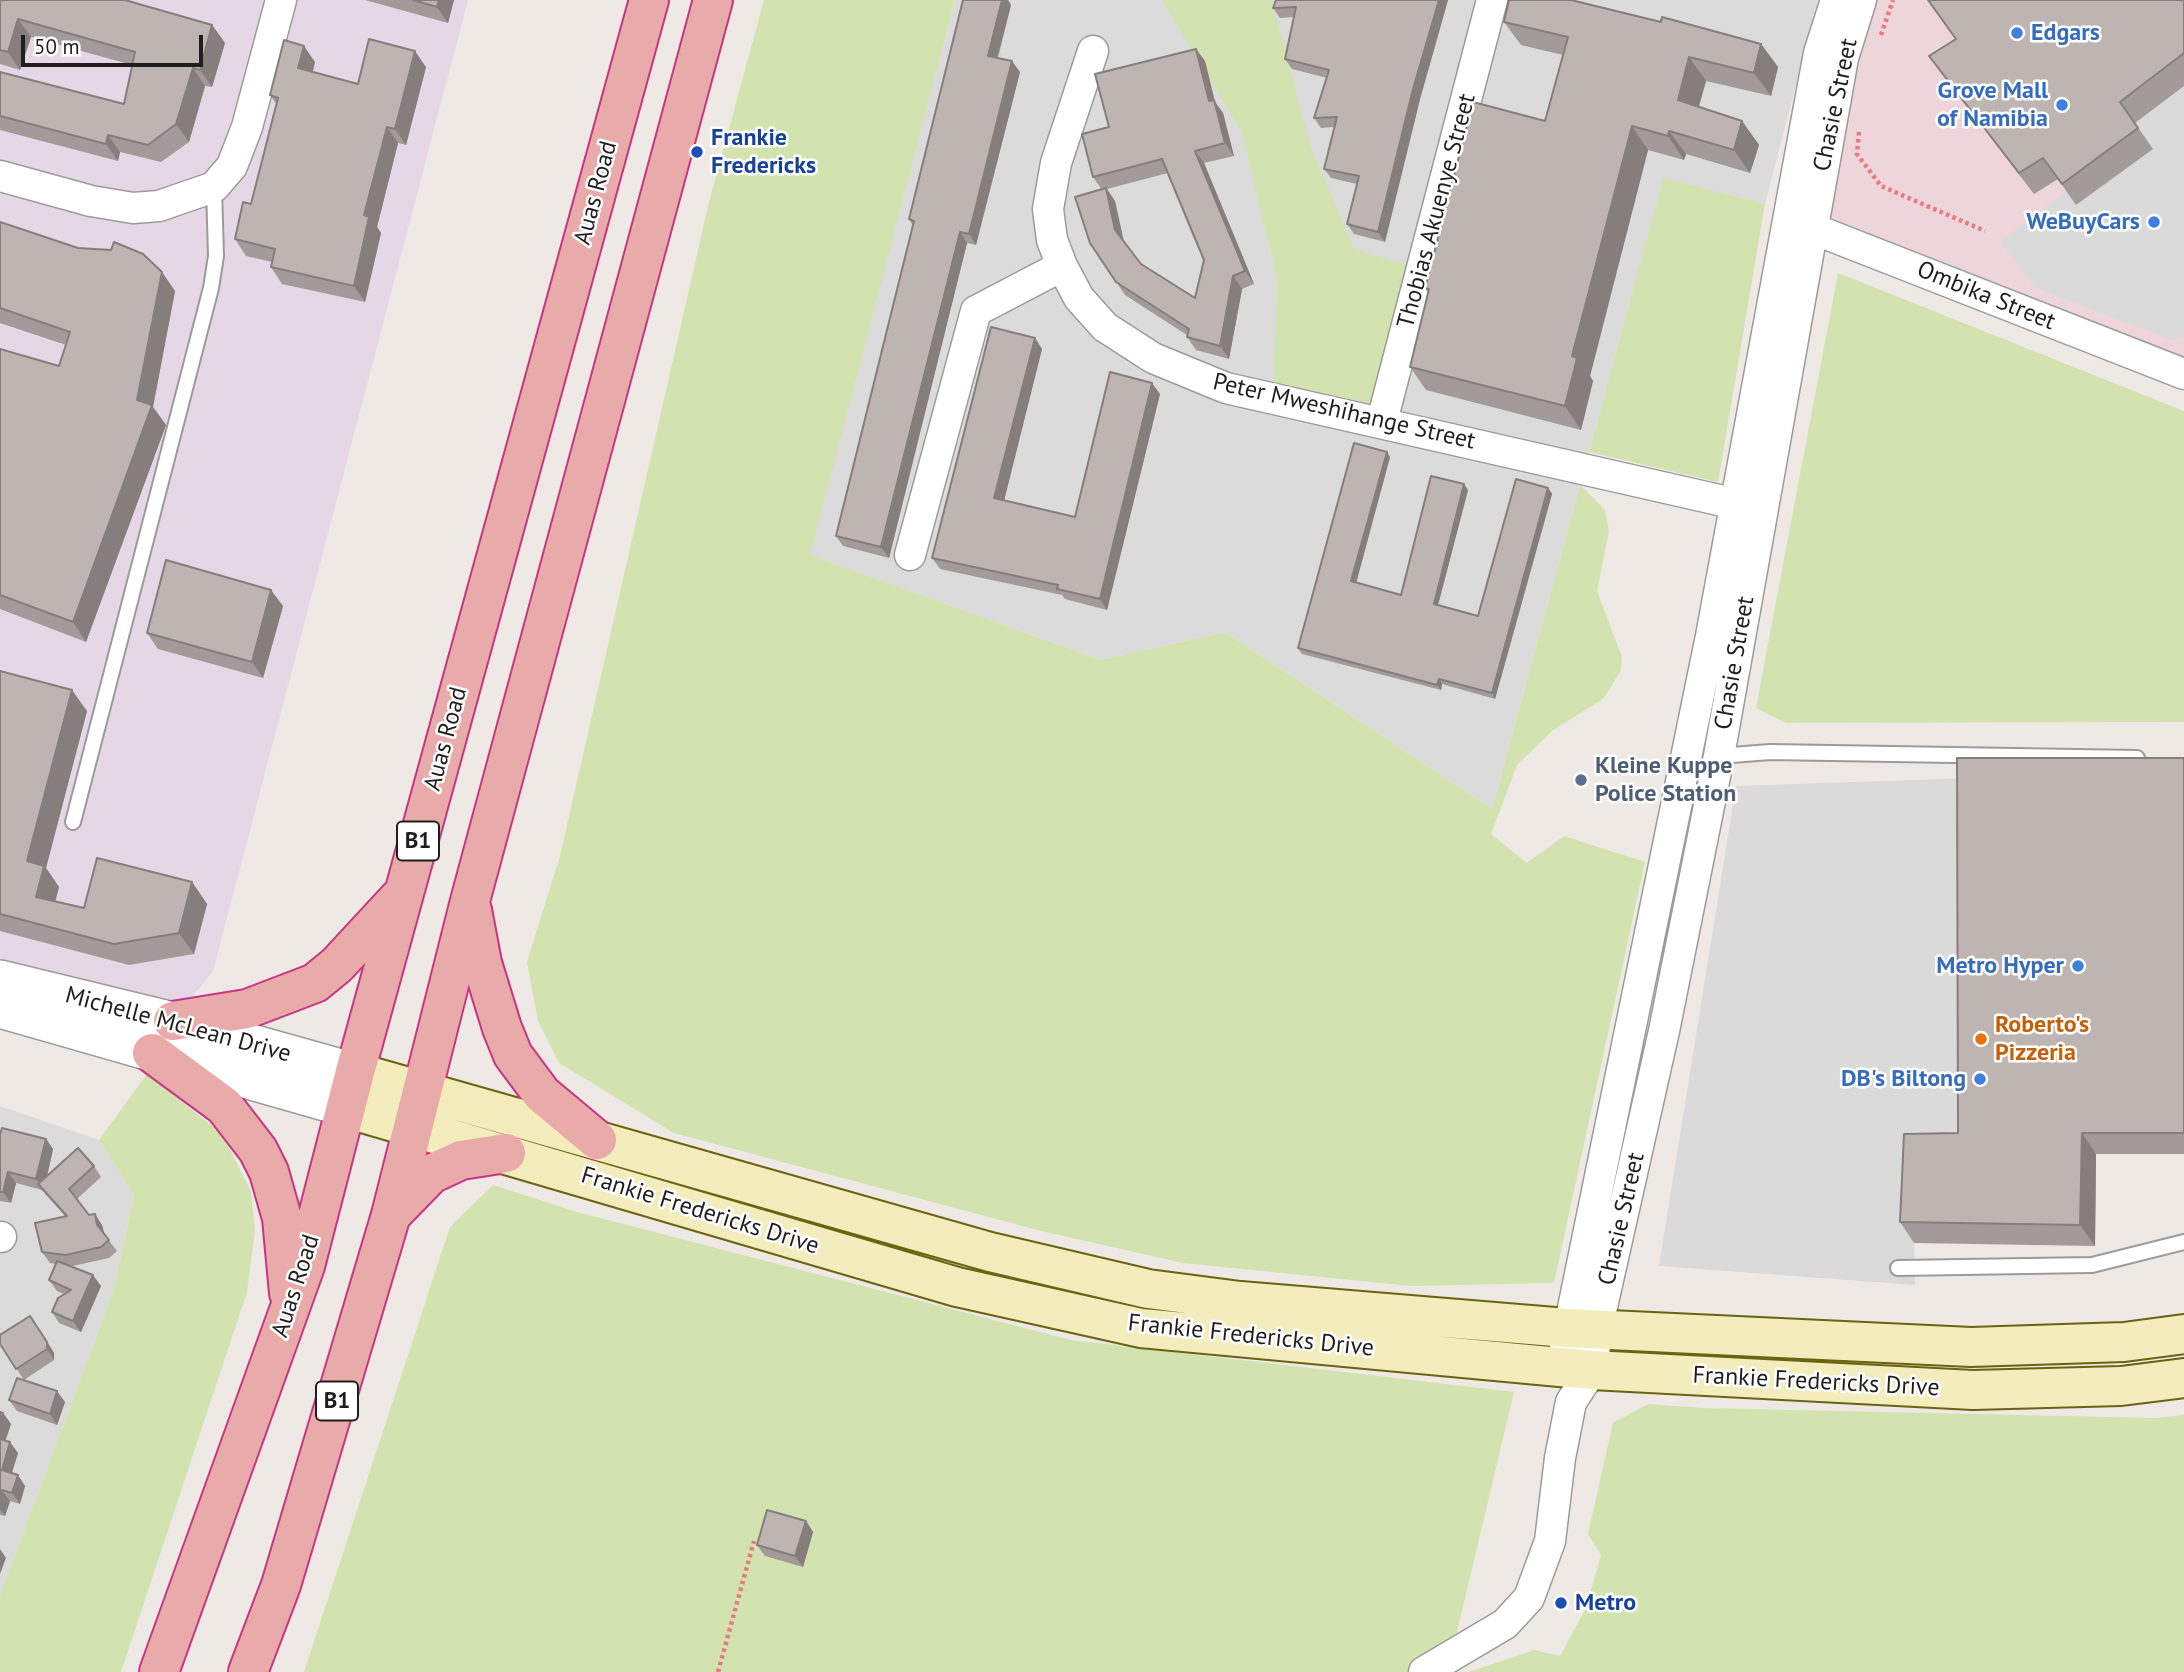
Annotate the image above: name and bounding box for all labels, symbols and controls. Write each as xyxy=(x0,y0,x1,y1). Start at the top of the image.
place label: Edgars xyxy=(2031,19,2100,47)
scale bar xyxy=(24,21,206,65)
marker: Edgars xyxy=(2009,25,2025,41)
text: 50 m xyxy=(34,33,80,60)
street label: Chasie Street xyxy=(1808,36,1864,174)
place label: Grove Mall of Namibia xyxy=(1937,77,2048,133)
street label: Thobias Akuenye Street xyxy=(1392,91,1482,331)
marker: Grove Mall of Namibia xyxy=(2054,97,2070,113)
place label: Frankie Fredericks xyxy=(711,124,816,180)
street label: Auas Road xyxy=(568,138,624,248)
marker: Frankie Fredericks xyxy=(689,144,705,160)
place label: WeBuyCars xyxy=(2026,208,2140,236)
marker: WeBuyCars xyxy=(2146,214,2162,230)
street label: Ombika Street xyxy=(1913,255,2059,337)
street label: Peter Mweshihange Street xyxy=(1210,368,1478,456)
street label: Chasie Street xyxy=(1709,594,1761,732)
street label: Auas Road xyxy=(418,684,474,794)
place label: Kleine Kuppe Police Station xyxy=(1595,752,1736,808)
marker: Kleine Kuppe Police Station xyxy=(1573,772,1589,788)
road number: B1 xyxy=(397,821,439,860)
place label: Metro Hyper xyxy=(1936,952,2064,980)
marker: Metro Hyper xyxy=(2070,958,2086,974)
street label: Michelle McLean Drive xyxy=(62,981,294,1069)
place label: Roberto's Pizzeria xyxy=(1995,1011,2089,1067)
marker: Roberto's Pizzeria xyxy=(1973,1031,1989,1047)
place label: DB's Biltong xyxy=(1841,1065,1966,1093)
marker: DB's Biltong xyxy=(1972,1071,1988,1087)
street label: Chasie Street xyxy=(1593,1150,1651,1288)
street label: Frankie Fredericks Drive xyxy=(578,1161,822,1261)
street label: Auas Road xyxy=(266,1231,326,1341)
street label: Frankie Fredericks Drive xyxy=(1127,1309,1375,1363)
street label: Frankie Fredericks Drive xyxy=(1692,1361,1940,1403)
road number: B1 xyxy=(316,1382,358,1420)
place label: Metro xyxy=(1575,1589,1636,1617)
marker: Metro xyxy=(1553,1595,1569,1611)

